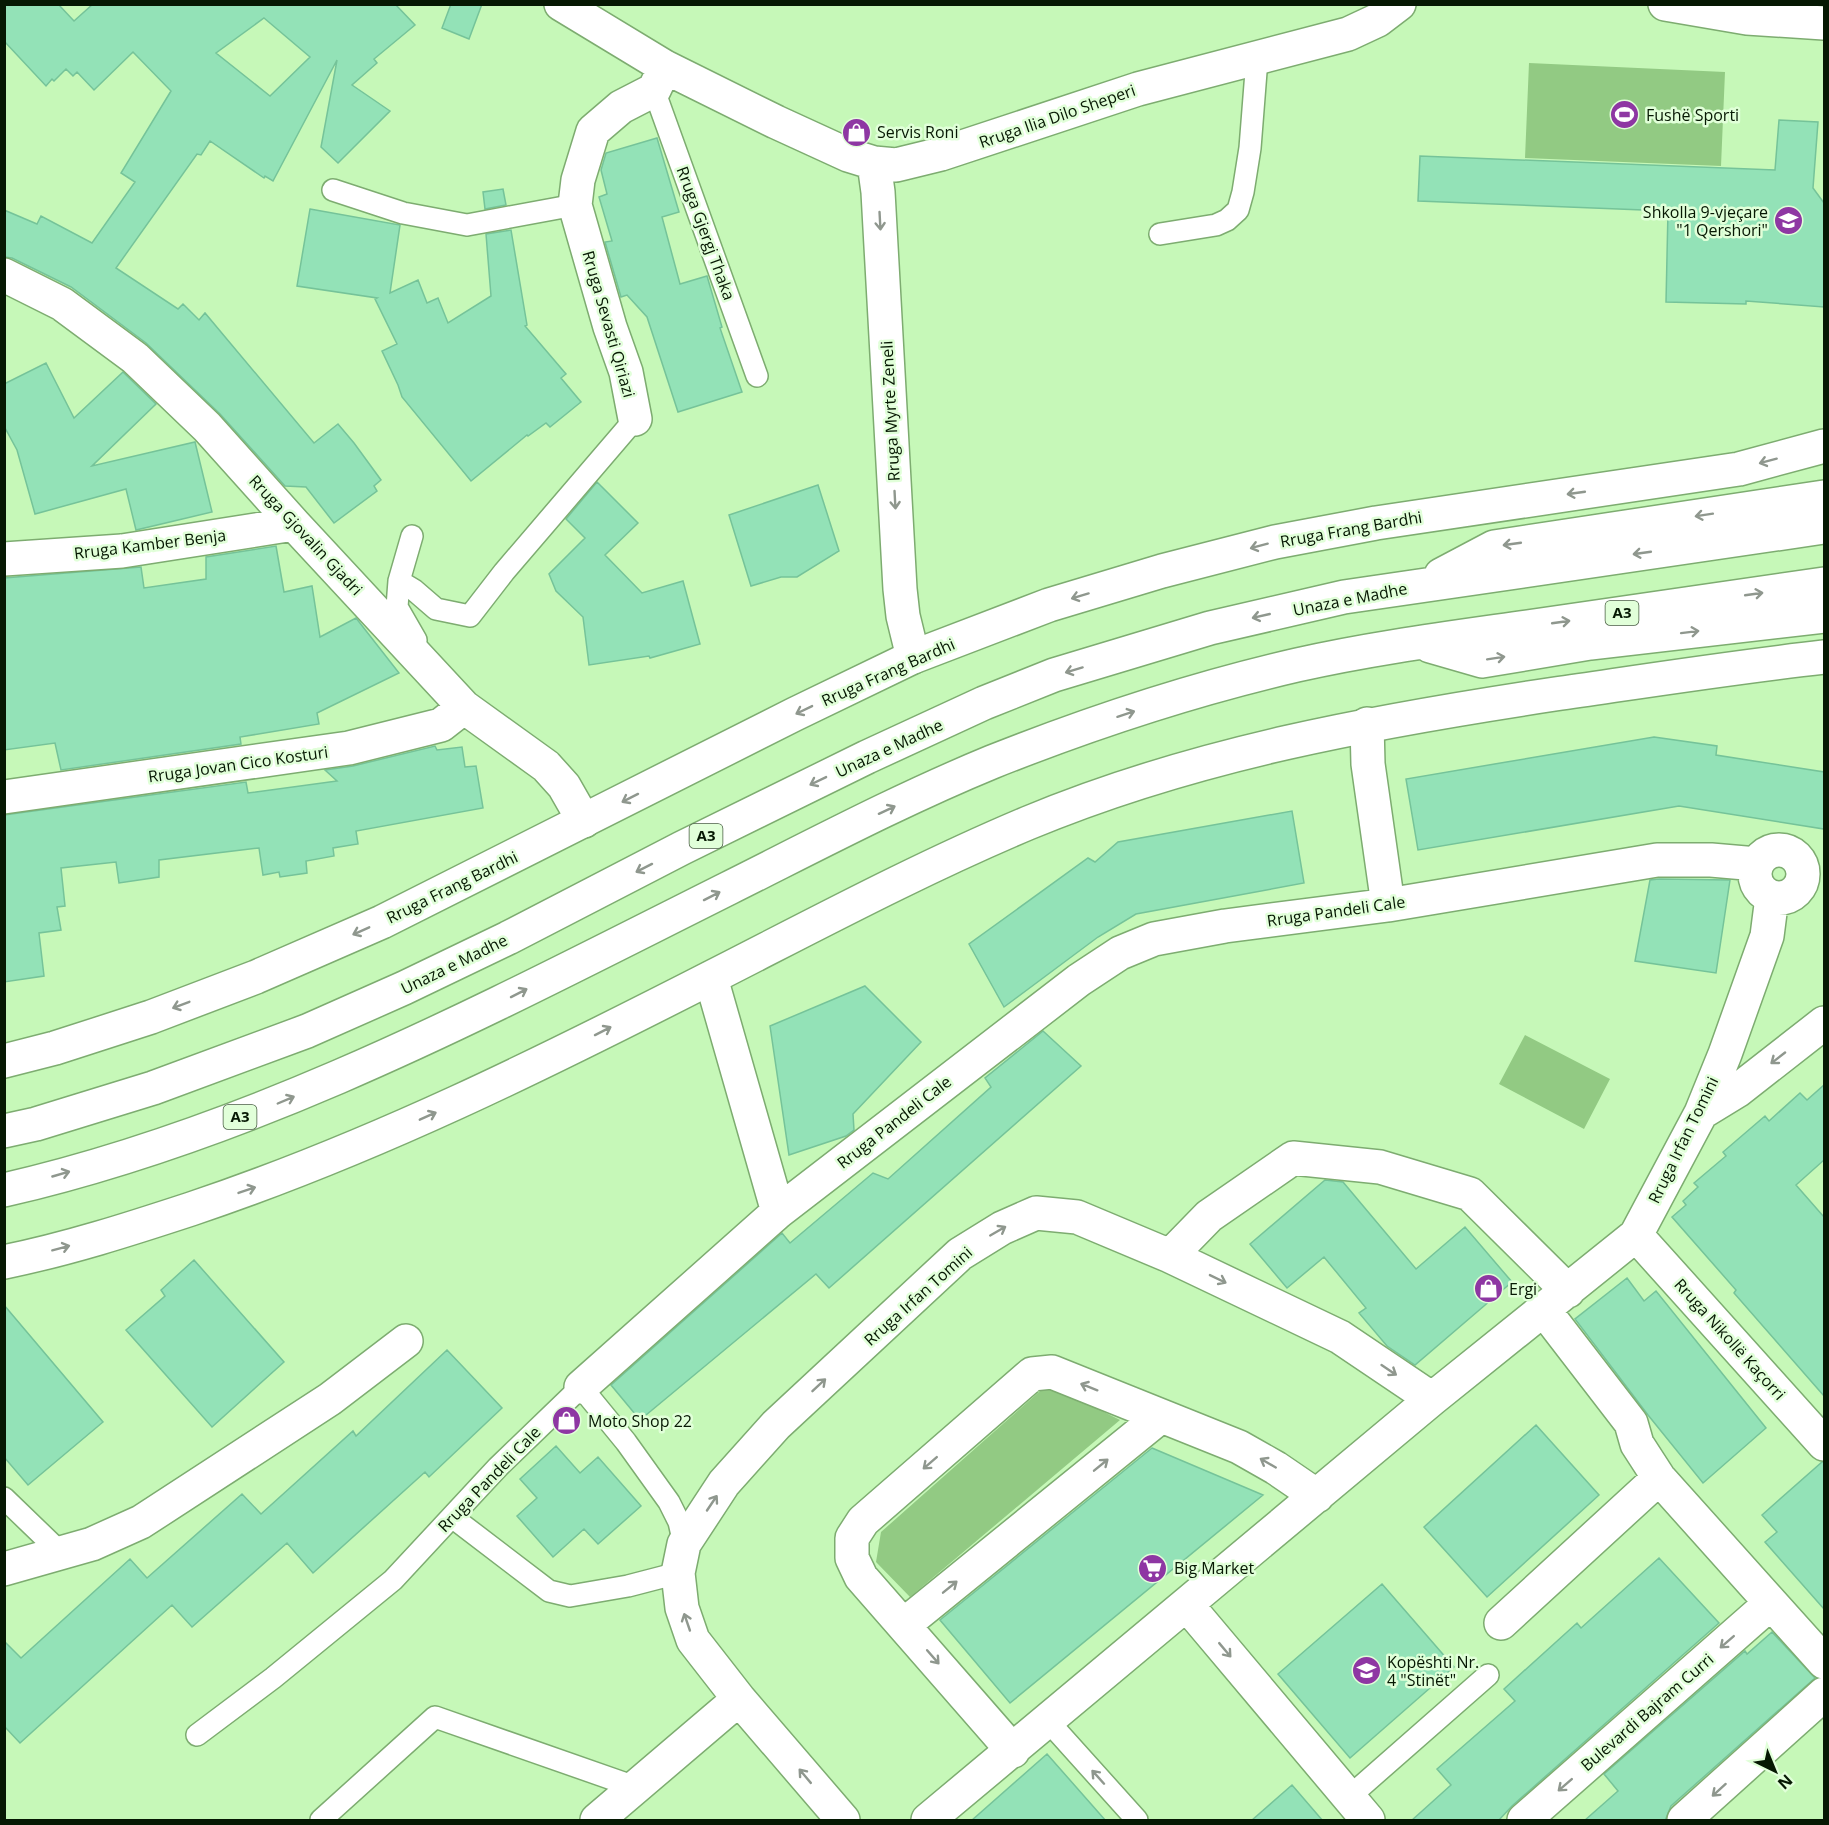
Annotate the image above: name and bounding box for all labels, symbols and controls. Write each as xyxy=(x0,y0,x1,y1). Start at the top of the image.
street label: Rruga Ilia Dilo Sheperi xyxy=(976,79,1138,153)
sports icon: Fushë Sporti xyxy=(1609,99,1641,131)
place label: Fushë Sporti xyxy=(1646,104,1739,126)
shop icon: Servis Roni xyxy=(840,116,872,148)
place label: Servis Roni xyxy=(877,121,958,143)
street label: Rruga Gjergj Thaka xyxy=(672,163,740,303)
place label: Shkolla 9-vjeçare "1 Qershori" xyxy=(1643,201,1768,241)
school or university icon: Shkolla 9-vjeçare "1 Qershori" xyxy=(1773,205,1805,237)
one-way arrow xyxy=(874,211,885,231)
street label: Rruga Sevasti Qiriazi xyxy=(578,248,640,400)
street label: Rruga Myrte Zeneli xyxy=(875,340,905,482)
one-way arrow xyxy=(1759,456,1778,467)
street label: Rruga Gjovalin Gjadri xyxy=(244,470,368,600)
one-way arrow xyxy=(1567,488,1586,499)
one-way arrow xyxy=(890,490,901,510)
street label: Rruga Frang Bardhi xyxy=(1278,506,1424,552)
one-way arrow xyxy=(1695,510,1715,521)
street label: Rruga Kamber Benja xyxy=(73,524,227,564)
one-way arrow xyxy=(1502,539,1522,550)
one-way arrow xyxy=(1250,540,1269,552)
one-way arrow xyxy=(1632,547,1652,558)
street label: Unaza e Madhe xyxy=(1291,577,1409,621)
one-way arrow xyxy=(1743,588,1763,599)
one-way arrow xyxy=(1071,591,1090,602)
road number: A3 xyxy=(1606,601,1638,625)
one-way arrow xyxy=(1252,611,1271,623)
one-way arrow xyxy=(1550,617,1570,628)
one-way arrow xyxy=(1679,626,1699,637)
street label: Rruga Frang Bardhi xyxy=(818,633,958,711)
one-way arrow xyxy=(1486,653,1506,664)
one-way arrow xyxy=(1065,665,1084,676)
one-way arrow xyxy=(795,705,813,716)
one-way arrow xyxy=(1116,708,1135,719)
street label: Unaza e Madhe xyxy=(832,714,946,782)
street label: Rruga Jovan Cico Kosturi xyxy=(147,740,329,788)
one-way arrow xyxy=(810,776,828,787)
one-way arrow xyxy=(621,793,639,804)
one-way arrow xyxy=(877,804,895,816)
road number: A3 xyxy=(690,824,722,848)
street label: Rruga Frang Bardhi xyxy=(383,846,521,928)
one-way arrow xyxy=(635,863,653,874)
one-way arrow xyxy=(703,890,721,902)
street label: Rruga Pandeli Cale xyxy=(1265,890,1407,932)
one-way arrow xyxy=(352,926,371,937)
street label: Unaza e Madhe xyxy=(397,929,511,999)
one-way arrow xyxy=(510,987,528,999)
one-way arrow xyxy=(172,1001,191,1012)
one-way arrow xyxy=(594,1025,612,1037)
one-way arrow xyxy=(1770,1052,1786,1065)
street label: Rruga Pandeli Cale xyxy=(832,1070,956,1174)
street label: Rruga Irfan Tomini xyxy=(1643,1073,1723,1207)
one-way arrow xyxy=(276,1094,295,1105)
road number: A3 xyxy=(224,1105,256,1129)
one-way arrow xyxy=(418,1110,436,1122)
one-way arrow xyxy=(51,1168,70,1180)
one-way arrow xyxy=(237,1183,256,1194)
one-way arrow xyxy=(989,1225,1006,1237)
one-way arrow xyxy=(52,1242,71,1254)
street label: Rruga Irfan Tomini xyxy=(859,1242,977,1350)
one-way arrow xyxy=(1208,1273,1226,1285)
shop icon: Ergi xyxy=(1472,1273,1504,1305)
street label: Rruga Nikollë Kaçorri xyxy=(1670,1274,1790,1404)
place label: Ergi xyxy=(1509,1278,1537,1300)
one-way arrow xyxy=(1381,1364,1397,1376)
one-way arrow xyxy=(812,1378,827,1393)
one-way arrow xyxy=(1080,1381,1099,1392)
shop icon: Moto Shop 22 xyxy=(551,1405,583,1437)
place label: Moto Shop 22 xyxy=(588,1410,692,1432)
street label: Rruga Pandeli Cale xyxy=(433,1421,545,1537)
one-way arrow xyxy=(923,1456,938,1470)
one-way arrow xyxy=(1260,1457,1277,1469)
one-way arrow xyxy=(1093,1458,1109,1471)
one-way arrow xyxy=(706,1495,718,1511)
supermarket icon: Big Market xyxy=(1137,1552,1169,1584)
place label: Big Market xyxy=(1174,1557,1254,1579)
one-way arrow xyxy=(942,1581,958,1594)
one-way arrow xyxy=(680,1613,691,1632)
one-way arrow xyxy=(1720,1635,1735,1649)
one-way arrow xyxy=(1219,1642,1232,1658)
street label: Bulevardi Bajram Curri xyxy=(1576,1648,1718,1776)
one-way arrow xyxy=(926,1649,940,1664)
place label: Kopështi Nr. 4 "Stinët" xyxy=(1387,1651,1479,1691)
school or university icon: Kopështi Nr. 4 "Stinët" xyxy=(1350,1655,1382,1687)
north arrow xyxy=(1745,1741,1805,1801)
one-way arrow xyxy=(798,1769,812,1784)
text: N xyxy=(1773,1769,1797,1794)
one-way arrow xyxy=(1091,1770,1105,1785)
one-way arrow xyxy=(1557,1778,1573,1791)
one-way arrow xyxy=(1711,1783,1726,1797)

